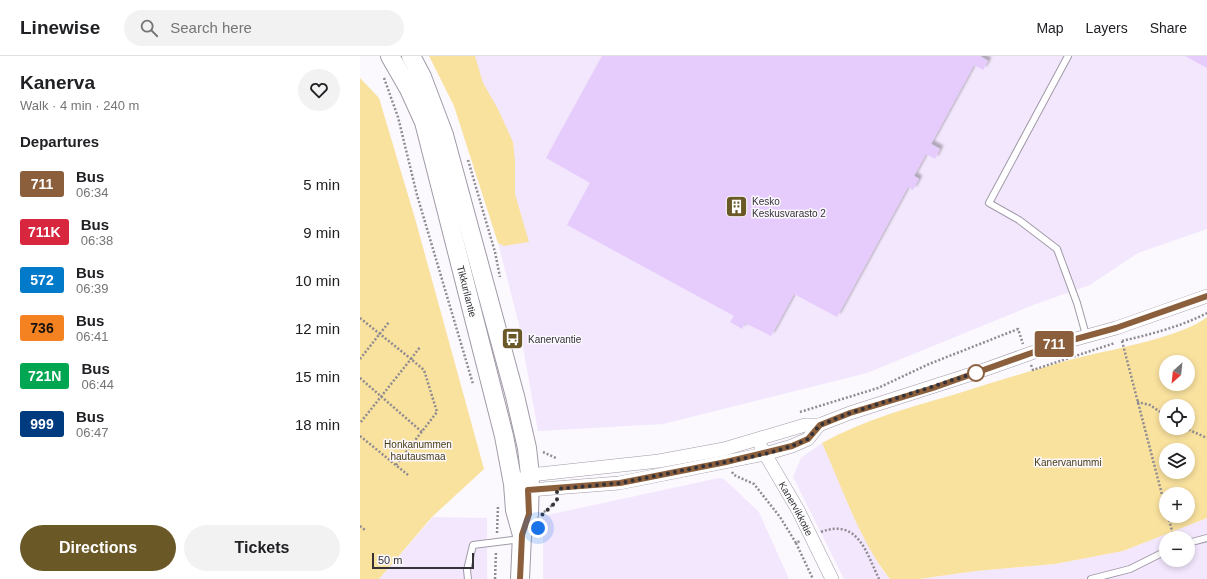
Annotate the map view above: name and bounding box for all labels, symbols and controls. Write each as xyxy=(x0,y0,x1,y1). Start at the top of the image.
search box xyxy=(124,10,404,46)
text: Linewise xyxy=(20,17,100,38)
icon: search xyxy=(138,17,160,39)
text: Search here xyxy=(170,19,252,36)
text: Map xyxy=(1036,20,1064,36)
text: Layers xyxy=(1086,20,1128,36)
text: Share xyxy=(1150,20,1187,36)
button: heart xyxy=(298,69,340,111)
text: Kanerva xyxy=(20,72,95,93)
text: Walk · 4 min · 240 m xyxy=(20,98,139,113)
text: Departures xyxy=(20,133,99,150)
text: Bus xyxy=(76,168,104,185)
text: 711 xyxy=(31,176,53,192)
text: 5 min xyxy=(303,176,340,193)
text: 06:34 xyxy=(76,185,109,200)
building icon: Kesko Keskusvarasto 2 xyxy=(724,194,750,220)
place label: Kesko Keskusvarasto 2 xyxy=(752,196,826,219)
text: Bus xyxy=(81,216,109,233)
text: 711K xyxy=(28,224,61,240)
text: 9 min xyxy=(303,224,340,241)
text: 06:38 xyxy=(81,233,113,248)
text: Bus xyxy=(76,264,104,281)
street label: Tikkurilantie xyxy=(455,264,479,319)
text: 572 xyxy=(30,272,54,288)
text: 10 min xyxy=(295,272,340,289)
text: 06:39 xyxy=(76,281,109,296)
text: Bus xyxy=(76,312,104,329)
text: 736 xyxy=(30,320,54,336)
text: 12 min xyxy=(295,320,340,337)
bus stop icon: Kanervantie xyxy=(499,326,525,352)
text: 06:41 xyxy=(76,329,109,344)
line badge: 711 xyxy=(1031,331,1077,357)
place label: Kanervantie xyxy=(528,334,582,345)
text: 711 xyxy=(1043,336,1065,352)
north arrow xyxy=(1159,355,1195,391)
map controls xyxy=(1159,355,1195,567)
text: Bus xyxy=(81,360,110,377)
unlabelled marker xyxy=(967,364,985,382)
text: 721N xyxy=(28,368,61,384)
text: 15 min xyxy=(295,368,340,385)
text: 06:44 xyxy=(81,377,114,392)
button: locate xyxy=(1159,399,1195,435)
text: Bus xyxy=(76,408,104,425)
text: 999 xyxy=(30,416,54,432)
text: 18 min xyxy=(295,416,340,433)
text: 06:47 xyxy=(76,425,109,440)
park label: Honkanummen hautausmaa xyxy=(384,439,452,462)
button: layers xyxy=(1159,443,1195,479)
park label: Kanervanummi xyxy=(1034,457,1102,468)
street label: Kanervikkotie xyxy=(777,480,815,538)
button: + xyxy=(1159,487,1195,523)
your location xyxy=(528,518,548,538)
button: Directions xyxy=(20,525,176,571)
button: Tickets xyxy=(184,525,340,571)
button: − xyxy=(1159,531,1195,567)
scale bar xyxy=(372,551,474,570)
text: 50 m xyxy=(378,554,402,566)

